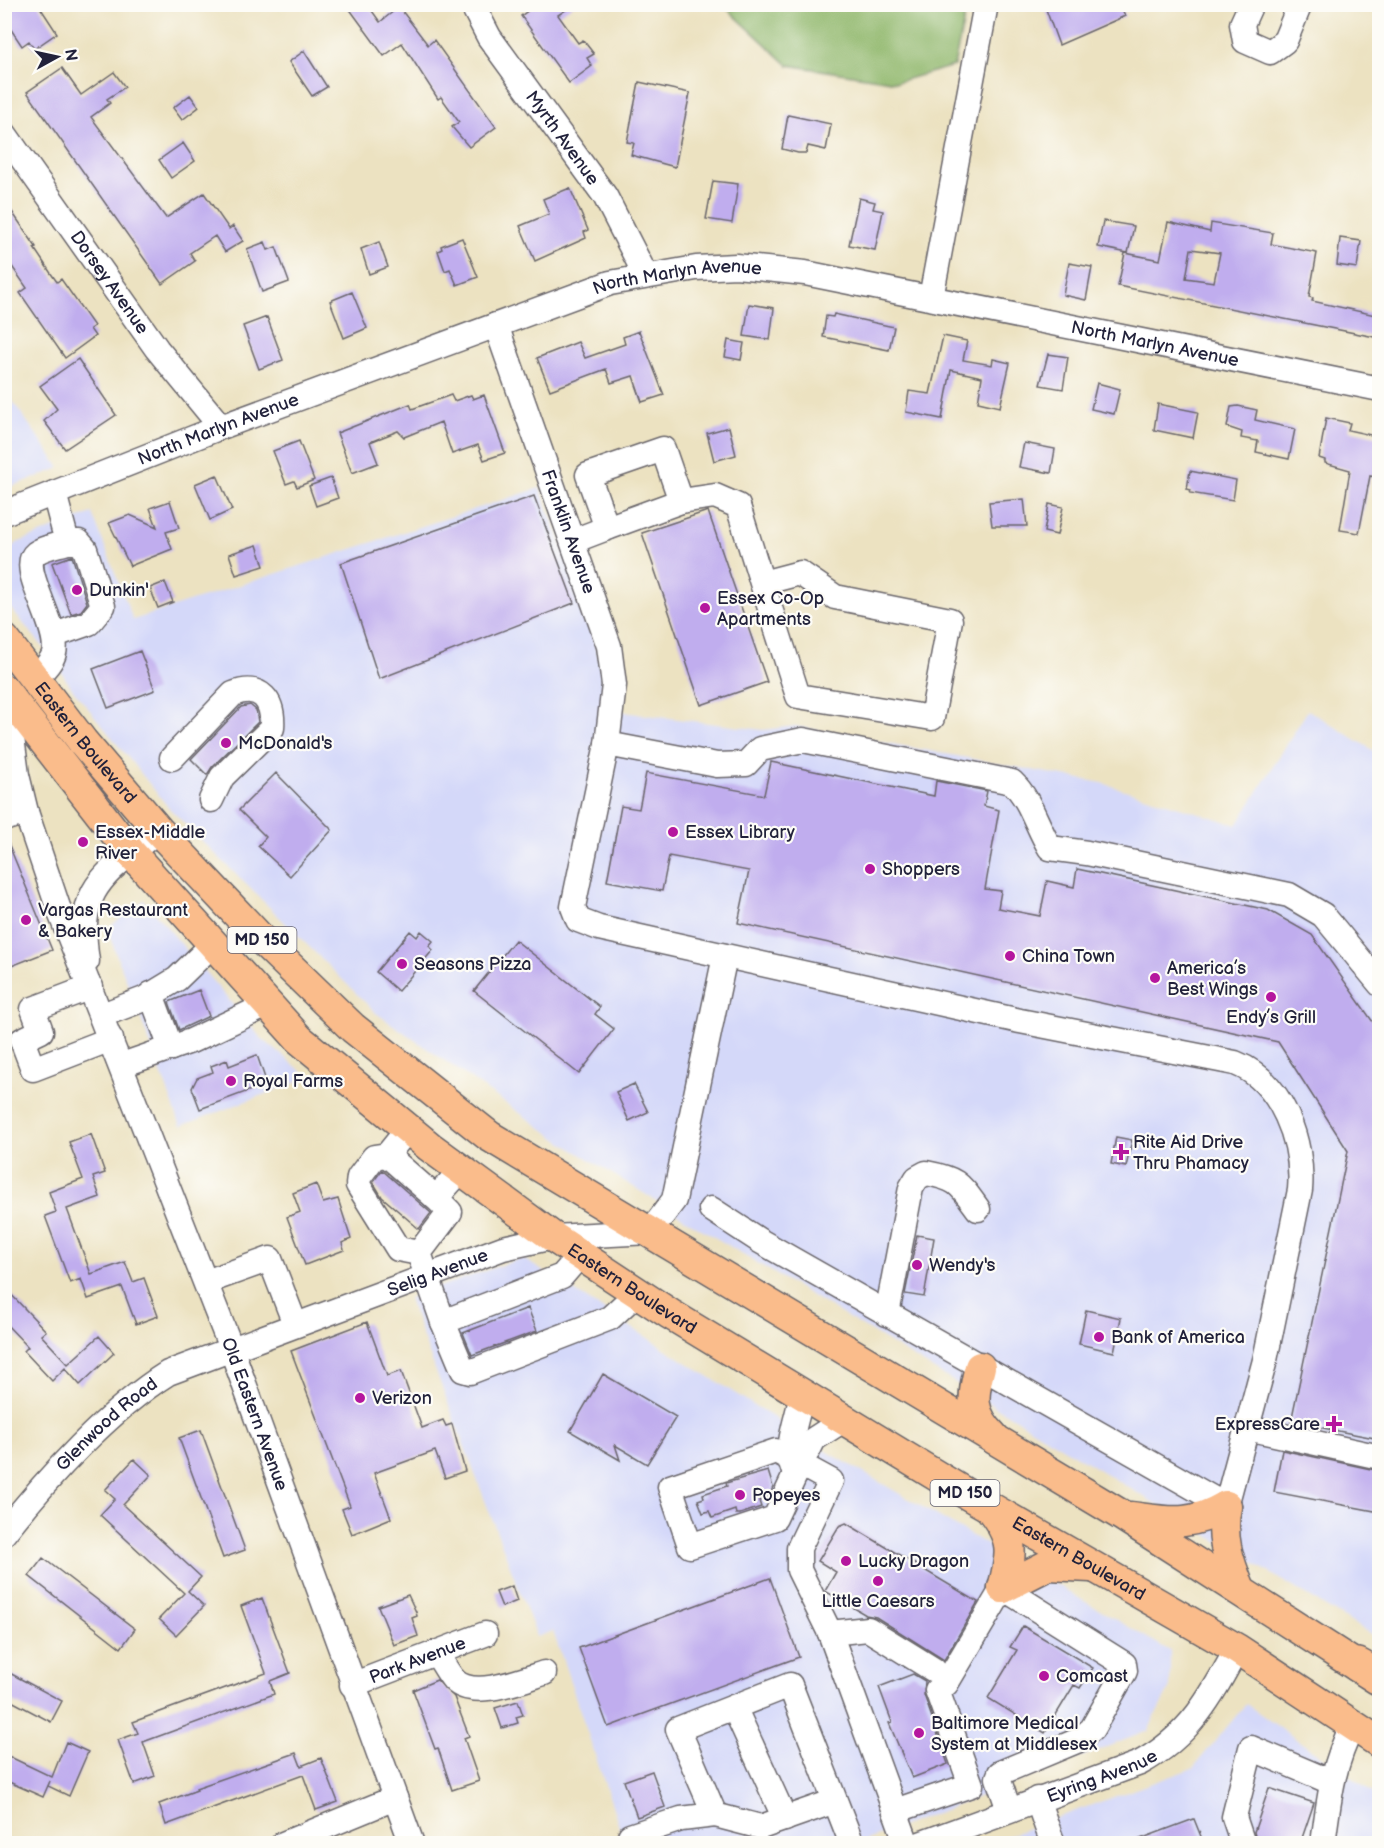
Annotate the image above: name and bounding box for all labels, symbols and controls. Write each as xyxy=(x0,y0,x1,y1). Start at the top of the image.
north arrow xyxy=(27,27,87,87)
text: N xyxy=(60,48,81,62)
street label: Myrth Avenue xyxy=(521,87,604,189)
street label: Dorsey Avenue xyxy=(66,227,154,338)
street label: North Marlyn Avenue xyxy=(590,255,763,299)
street label: North Marlyn Avenue xyxy=(1069,316,1241,371)
street label: North Marlyn Avenue xyxy=(135,389,302,469)
street label: Franklin Avenue xyxy=(537,467,600,597)
place label: Dunkin' xyxy=(89,580,149,601)
marker: Dunkin' xyxy=(70,583,84,597)
place label: Essex Co-Op Apartments xyxy=(717,588,824,630)
marker: Essex Co-Op Apartments xyxy=(698,601,712,615)
street label: Eastern Boulevard xyxy=(30,678,141,808)
place label: McDonald's xyxy=(238,733,333,754)
marker: McDonald's xyxy=(219,736,233,750)
place label: Essex-Middle River xyxy=(95,822,205,864)
place label: Essex Library xyxy=(685,822,796,843)
marker: Essex Library xyxy=(666,825,680,839)
marker: Essex-Middle River xyxy=(76,835,90,849)
place label: Shoppers xyxy=(882,859,960,880)
marker: Shoppers xyxy=(863,862,877,876)
place label: Vargas Restaurant & Bakery xyxy=(38,900,188,942)
marker: Vargas Restaurant & Bakery xyxy=(19,913,33,927)
road number: MD 150 xyxy=(228,927,296,953)
place label: China Town xyxy=(1022,946,1115,967)
marker: China Town xyxy=(1003,949,1017,963)
place label: Seasons Pizza xyxy=(414,954,532,975)
marker: Seasons Pizza xyxy=(395,957,409,971)
place label: America’s Best Wings xyxy=(1167,958,1258,1000)
marker: America’s Best Wings xyxy=(1148,971,1162,985)
marker: Endy’s Grill xyxy=(1264,990,1278,1004)
place label: Endy’s Grill xyxy=(1226,1007,1316,1028)
place label: Royal Farms xyxy=(243,1071,343,1092)
marker: Royal Farms xyxy=(224,1074,238,1088)
place label: Rite Aid Drive Thru Phamacy xyxy=(1133,1132,1250,1174)
marker: Rite Aid Drive Thru Phamacy xyxy=(1114,1145,1128,1159)
street label: Eastern Boulevard xyxy=(563,1239,701,1338)
street label: Selig Avenue xyxy=(385,1244,491,1301)
place label: Wendy's xyxy=(929,1255,995,1276)
marker: Wendy's xyxy=(910,1258,924,1272)
place label: Bank of America xyxy=(1111,1327,1245,1348)
marker: Bank of America xyxy=(1092,1330,1106,1344)
street label: Old Eastern Avenue xyxy=(217,1334,293,1494)
street label: Glenwood Road xyxy=(52,1373,161,1475)
place label: Verizon xyxy=(372,1388,432,1409)
marker: Verizon xyxy=(353,1391,367,1405)
place label: ExpressCare xyxy=(1215,1414,1320,1435)
marker: ExpressCare xyxy=(1325,1415,1343,1433)
road number: MD 150 xyxy=(930,1480,1000,1506)
place label: Popeyes xyxy=(752,1485,820,1506)
marker: Popeyes xyxy=(733,1488,747,1502)
street label: Eastern Boulevard xyxy=(1009,1512,1149,1605)
place label: Lucky Dragon xyxy=(858,1551,969,1572)
marker: Lucky Dragon xyxy=(839,1554,853,1568)
marker: Little Caesars xyxy=(871,1574,885,1588)
place label: Little Caesars xyxy=(821,1591,935,1612)
street label: Park Avenue xyxy=(366,1632,469,1688)
place label: Comcast xyxy=(1056,1666,1129,1687)
marker: Comcast xyxy=(1037,1669,1051,1683)
place label: Baltimore Medical System at Middlesex xyxy=(931,1713,1098,1755)
marker: Baltimore Medical System at Middlesex xyxy=(912,1726,926,1740)
street label: Eyring Avenue xyxy=(1044,1745,1161,1807)

